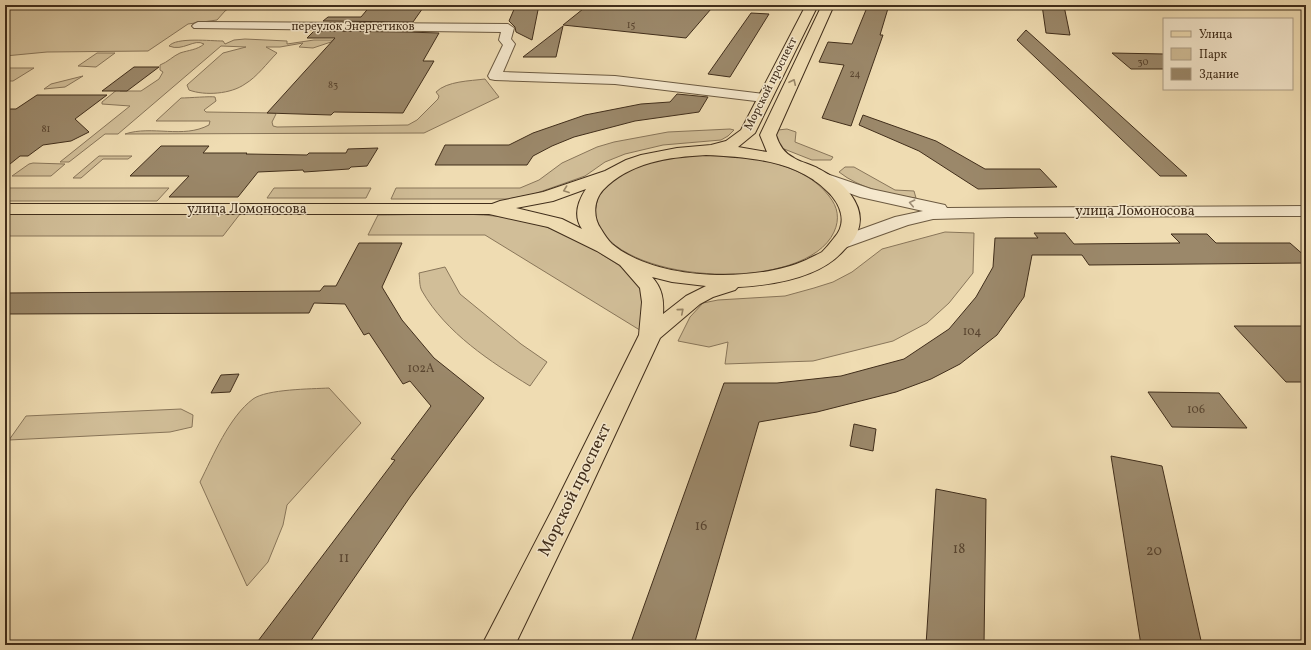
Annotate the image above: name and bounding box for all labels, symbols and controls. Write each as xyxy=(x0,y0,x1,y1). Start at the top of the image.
house number: 15 xyxy=(627,18,636,32)
legend xyxy=(1163,18,1293,90)
street label: переулок Энергетиков xyxy=(292,19,414,35)
text: Улица xyxy=(1199,27,1232,43)
street label: Морской проспект xyxy=(741,35,801,133)
text: Парк xyxy=(1199,47,1227,63)
house number: 30 xyxy=(1138,55,1148,69)
house number: 24 xyxy=(849,67,861,81)
text: Здание xyxy=(1199,67,1239,83)
house number: 83 xyxy=(328,78,338,92)
one-way arrow xyxy=(788,79,796,87)
house number: 81 xyxy=(42,122,51,136)
one-way arrow xyxy=(563,186,570,194)
street label: улица Ломоносова xyxy=(187,200,307,219)
one-way arrow xyxy=(908,200,915,208)
street label: улица Ломоносова xyxy=(1075,202,1195,221)
one-way arrow xyxy=(676,308,684,315)
house number: 104 xyxy=(963,324,981,340)
house number: 102А xyxy=(408,361,435,377)
house number: 106 xyxy=(1187,402,1205,418)
street label: Морской проспект xyxy=(533,419,617,560)
house number: 16 xyxy=(695,517,707,536)
house number: 18 xyxy=(953,540,965,559)
house number: 20 xyxy=(1146,542,1162,561)
house number: 11 xyxy=(339,549,349,568)

